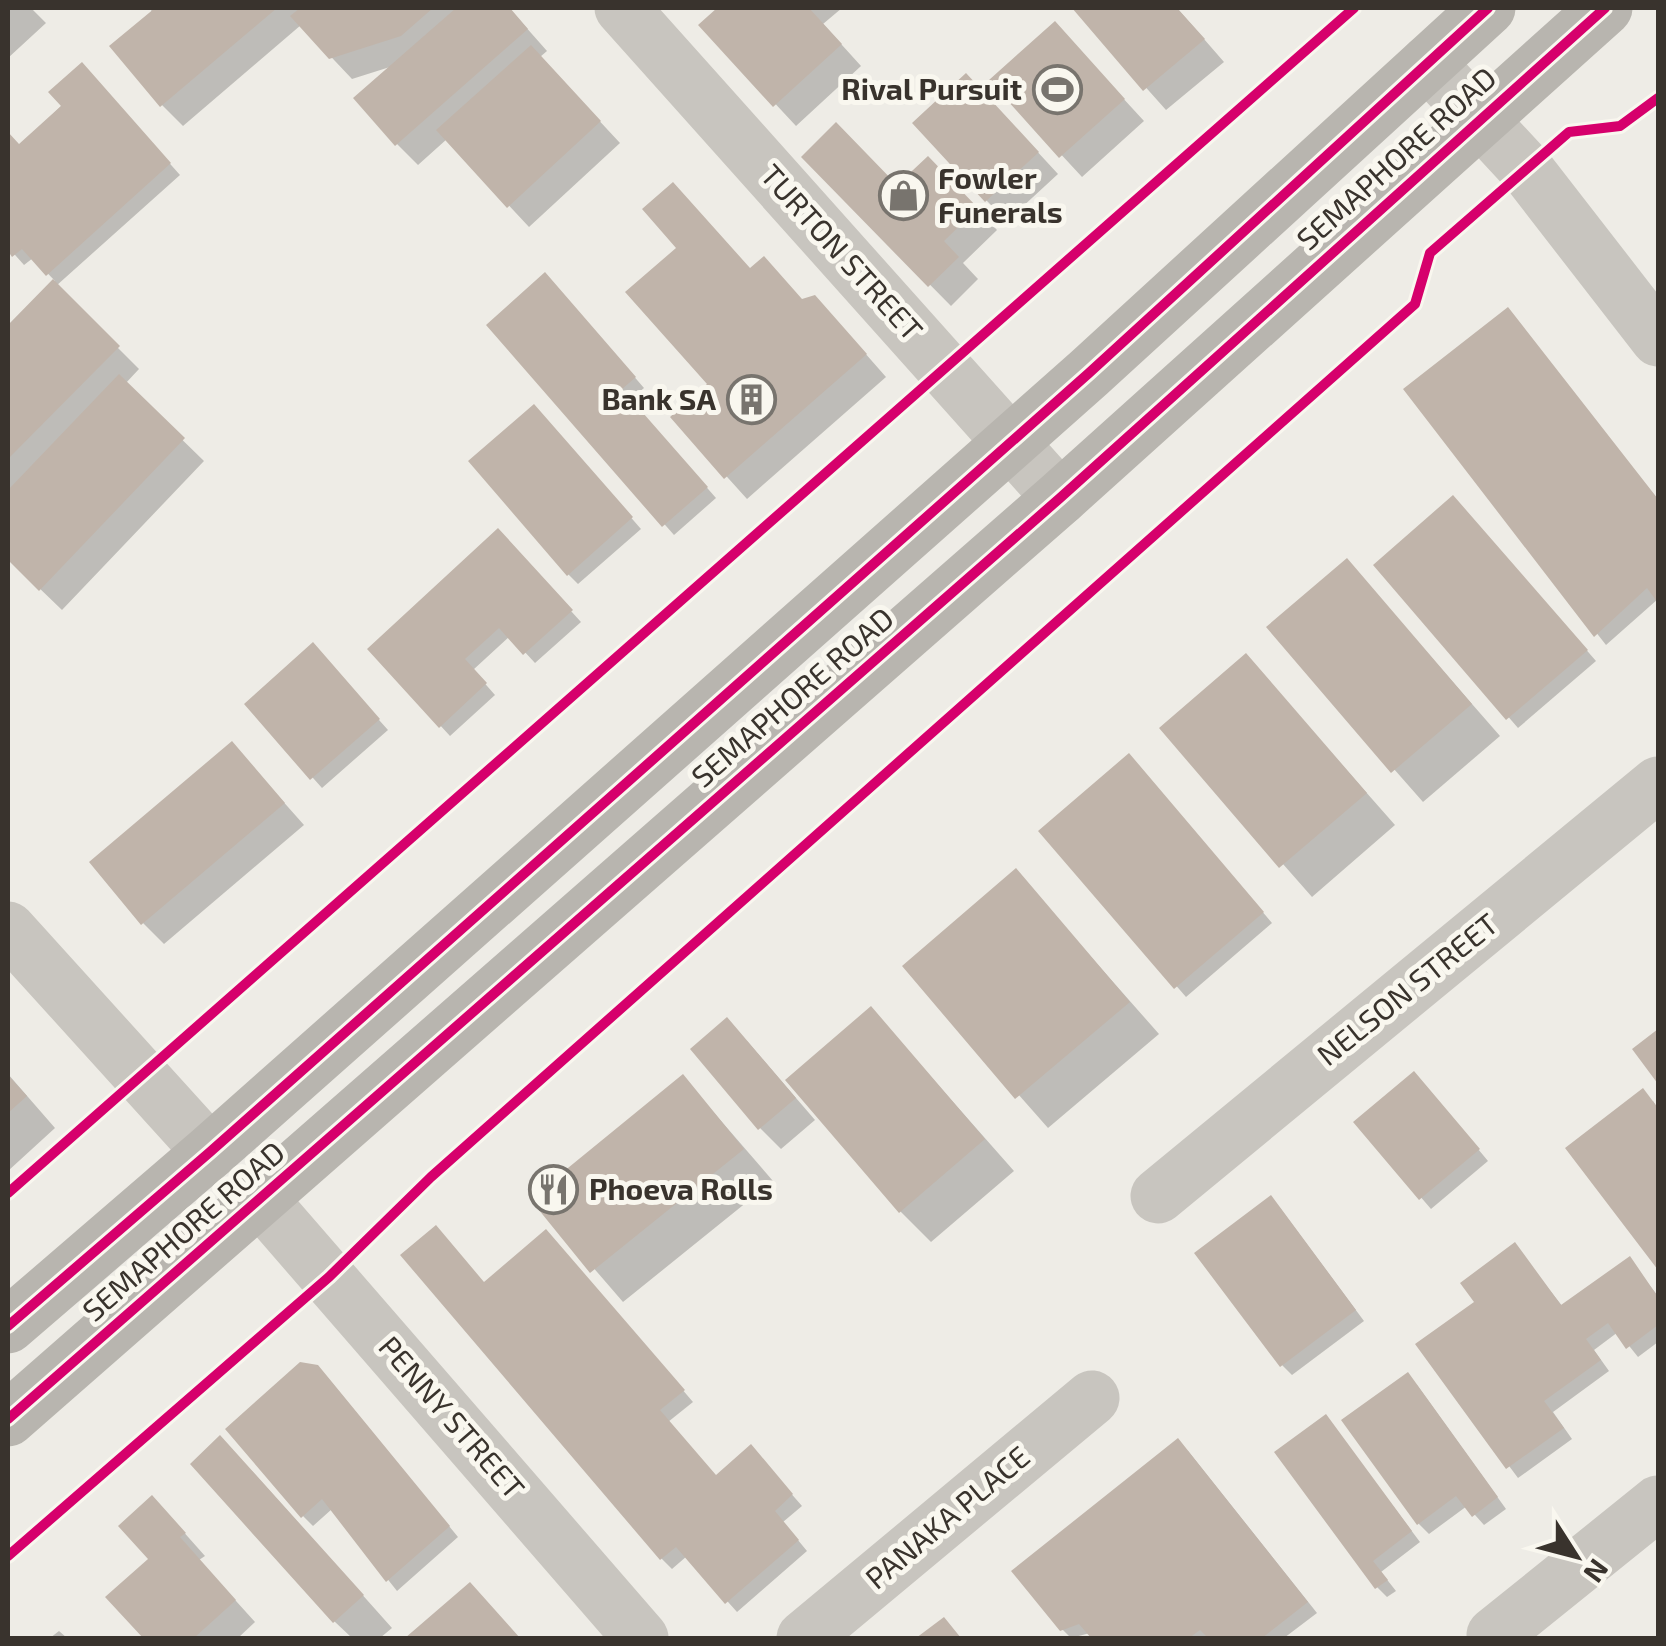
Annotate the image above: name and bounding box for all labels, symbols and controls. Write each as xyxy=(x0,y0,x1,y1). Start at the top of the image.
street label: SEMAPHORE ROAD xyxy=(1289,59,1503,256)
sports icon: Rival Pursuit xyxy=(1031,64,1083,116)
place label: Rival Pursuit xyxy=(841,70,1022,106)
street label: TURTON STREET xyxy=(754,156,931,347)
place label: Fowler Funerals xyxy=(938,159,1063,229)
shop icon: Fowler Funerals xyxy=(877,170,929,222)
building icon: Bank SA xyxy=(725,374,777,426)
place label: Bank SA xyxy=(601,380,716,416)
street label: SEMAPHORE ROAD xyxy=(683,599,900,794)
street label: NELSON STREET xyxy=(1309,905,1504,1072)
street label: SEMAPHORE ROAD xyxy=(74,1133,291,1328)
restaurant icon: Phoeva Rolls xyxy=(528,1164,580,1216)
place label: Phoeva Rolls xyxy=(589,1170,773,1206)
street label: PENNY STREET xyxy=(372,1328,533,1505)
street label: PANAKA PLACE xyxy=(857,1437,1036,1596)
north arrow xyxy=(1526,1506,1626,1606)
text: N xyxy=(1577,1553,1617,1589)

